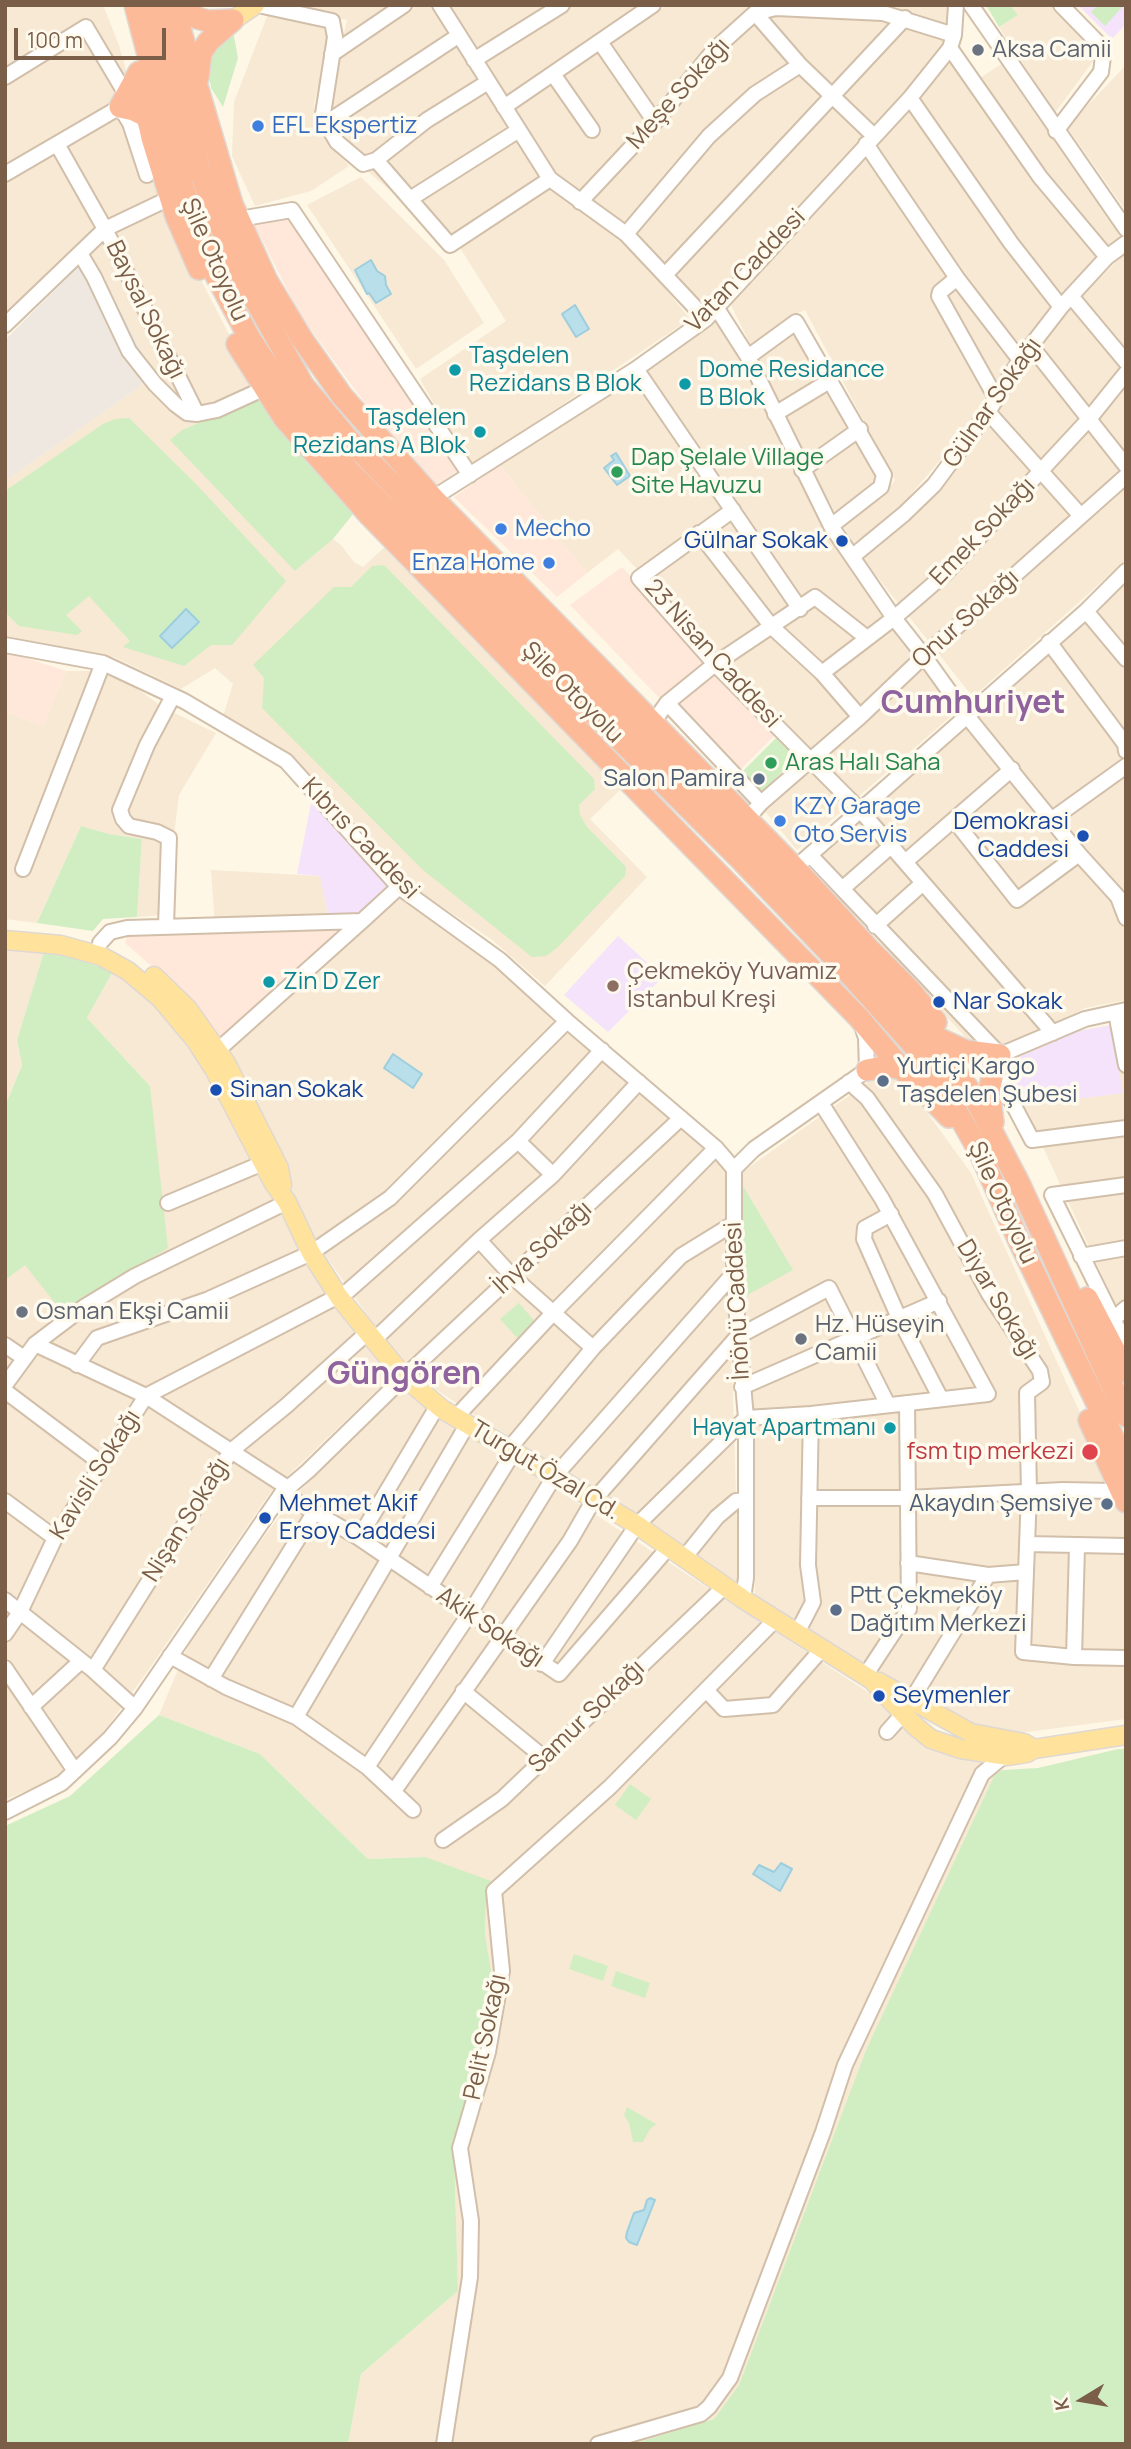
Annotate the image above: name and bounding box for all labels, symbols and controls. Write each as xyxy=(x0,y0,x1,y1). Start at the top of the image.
scale bar xyxy=(18,14,170,58)
text: 100 m xyxy=(27,26,83,54)
street label: Meşe Sokağı xyxy=(622,32,736,156)
place label: Aksa Camii xyxy=(992,36,1112,64)
marker: Aksa Camii xyxy=(970,42,986,58)
place label: EFL Ekspertiz xyxy=(272,112,418,140)
marker: EFL Ekspertiz xyxy=(250,118,266,134)
street label: Şile Otoyolu xyxy=(174,194,254,326)
street label: Vatan Caddesi xyxy=(680,203,812,339)
street label: Baysal Sokağı xyxy=(99,236,191,384)
street label: Gülnar Sokağı xyxy=(938,333,1048,473)
place label: Taşdelen Rezidans B Blok xyxy=(469,342,642,398)
place label: Dome Residance B Blok xyxy=(699,356,884,412)
marker: Taşdelen Rezidans B Blok xyxy=(447,362,463,378)
marker: Dome Residance B Blok xyxy=(677,376,693,392)
place label: Taşdelen Rezidans A Blok xyxy=(293,404,466,460)
marker: Taşdelen Rezidans A Blok xyxy=(472,424,488,440)
place label: Dap Şelale Village Site Havuzu xyxy=(631,444,824,500)
marker: Dap Şelale Village Site Havuzu xyxy=(609,464,625,480)
street label: Emek Sokağı xyxy=(924,472,1042,592)
place label: Mecho xyxy=(515,515,591,543)
marker: Mecho xyxy=(493,521,509,537)
place label: Gülnar Sokak xyxy=(684,527,828,555)
marker: Gülnar Sokak xyxy=(834,533,850,549)
place label: Enza Home xyxy=(412,549,535,577)
marker: Enza Home xyxy=(541,555,557,571)
street label: Onur Sokağı xyxy=(907,564,1025,674)
street label: 23 Nisan Caddesi xyxy=(638,574,786,734)
street label: Şile Otoyolu xyxy=(515,636,629,750)
district label: Cumhuriyet xyxy=(881,685,1065,723)
place label: Aras Halı Saha xyxy=(785,749,941,777)
marker: Aras Halı Saha xyxy=(763,755,779,771)
place label: Salon Pamira xyxy=(603,765,745,793)
marker: Salon Pamira xyxy=(751,771,767,787)
street label: Kıbrıs Caddesi xyxy=(295,773,425,905)
place label: KZY Garage Oto Servis xyxy=(794,793,921,849)
place label: Demokrasi Caddesi xyxy=(953,808,1069,864)
marker: KZY Garage Oto Servis xyxy=(772,813,788,829)
marker: Demokrasi Caddesi xyxy=(1075,828,1091,844)
place label: Çekmeköy Yuvamız İstanbul Kreşi xyxy=(627,958,837,1014)
place label: Zin D Zer xyxy=(283,968,381,996)
marker: Zin D Zer xyxy=(261,974,277,990)
marker: Çekmeköy Yuvamız İstanbul Kreşi xyxy=(605,978,621,994)
place label: Nar Sokak xyxy=(953,988,1062,1016)
marker: Nar Sokak xyxy=(931,994,947,1010)
place label: Yurtiçi Kargo Taşdelen Şubesi xyxy=(897,1053,1078,1109)
marker: Yurtiçi Kargo Taşdelen Şubesi xyxy=(875,1073,891,1089)
place label: Sinan Sokak xyxy=(230,1076,363,1104)
marker: Sinan Sokak xyxy=(208,1082,224,1098)
street label: Şile Otoyolu xyxy=(961,1137,1043,1269)
street label: İhya Sokağı xyxy=(488,1195,598,1301)
street label: İnönü Caddesi xyxy=(719,1221,757,1381)
street label: Diyar Sokağı xyxy=(950,1235,1044,1365)
place label: Osman Ekşi Camii xyxy=(36,1298,229,1326)
marker: Osman Ekşi Camii xyxy=(14,1304,30,1320)
place label: Hz. Hüseyin Camii xyxy=(815,1311,945,1367)
marker: Hz. Hüseyin Camii xyxy=(793,1331,809,1347)
district label: Güngören xyxy=(327,1356,481,1394)
street label: Kavisli Sokağı xyxy=(45,1405,147,1545)
place label: Hayat Apartmanı xyxy=(692,1414,876,1442)
street label: Turgut Özal Cd. xyxy=(465,1415,625,1527)
marker: Hayat Apartmanı xyxy=(882,1420,898,1436)
place label: fsm tıp merkezi xyxy=(907,1438,1074,1466)
marker: fsm tıp merkezi xyxy=(1080,1442,1100,1462)
street label: Nişan Sokağı xyxy=(137,1453,237,1587)
place label: Mehmet Akif Ersoy Caddesi xyxy=(279,1490,436,1546)
place label: Akaydın Şemsiye xyxy=(909,1490,1093,1518)
marker: Akaydın Şemsiye xyxy=(1099,1496,1115,1512)
marker: Mehmet Akif Ersoy Caddesi xyxy=(257,1510,273,1526)
street label: Akik Sokağı xyxy=(431,1582,549,1674)
place label: Ptt Çekmeköy Dağıtım Merkezi xyxy=(850,1582,1026,1638)
marker: Ptt Çekmeköy Dağıtım Merkezi xyxy=(828,1602,844,1618)
street label: Samur Sokağı xyxy=(523,1654,651,1780)
place label: Seymenler xyxy=(893,1682,1011,1710)
marker: Seymenler xyxy=(871,1688,887,1704)
street label: Pelit Sokağı xyxy=(459,1971,513,2103)
north arrow xyxy=(1047,2365,1117,2435)
text: K xyxy=(1047,2395,1075,2413)

